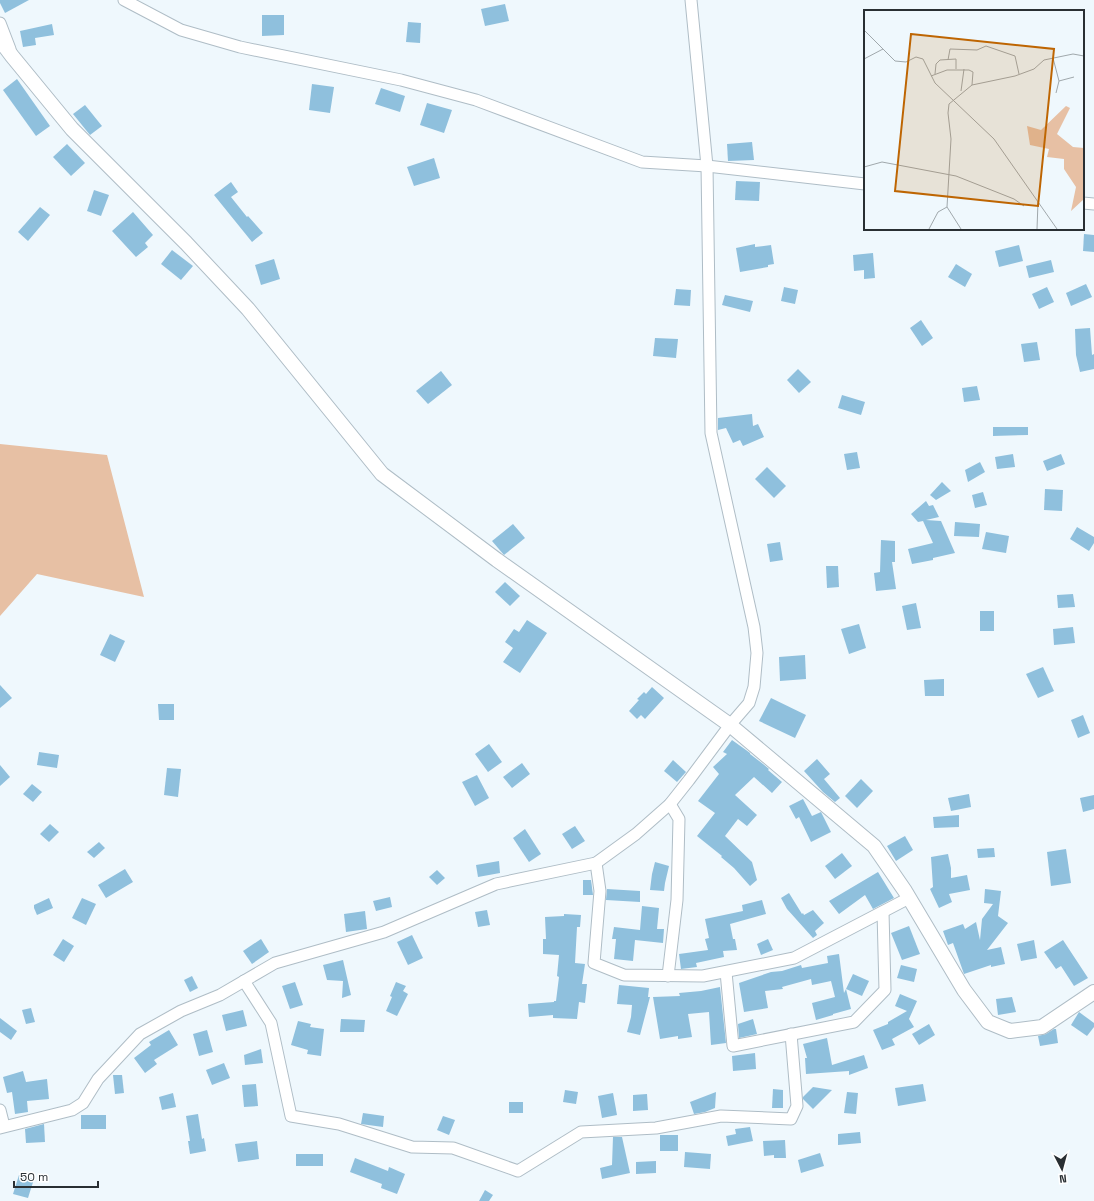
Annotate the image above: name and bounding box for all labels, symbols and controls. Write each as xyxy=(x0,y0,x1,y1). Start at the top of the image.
inset map xyxy=(864,10,1084,230)
north arrow xyxy=(1042,1149,1082,1189)
scale bar xyxy=(14,1163,98,1189)
text: 50 m xyxy=(20,1169,48,1185)
text: N xyxy=(1059,1172,1067,1186)

